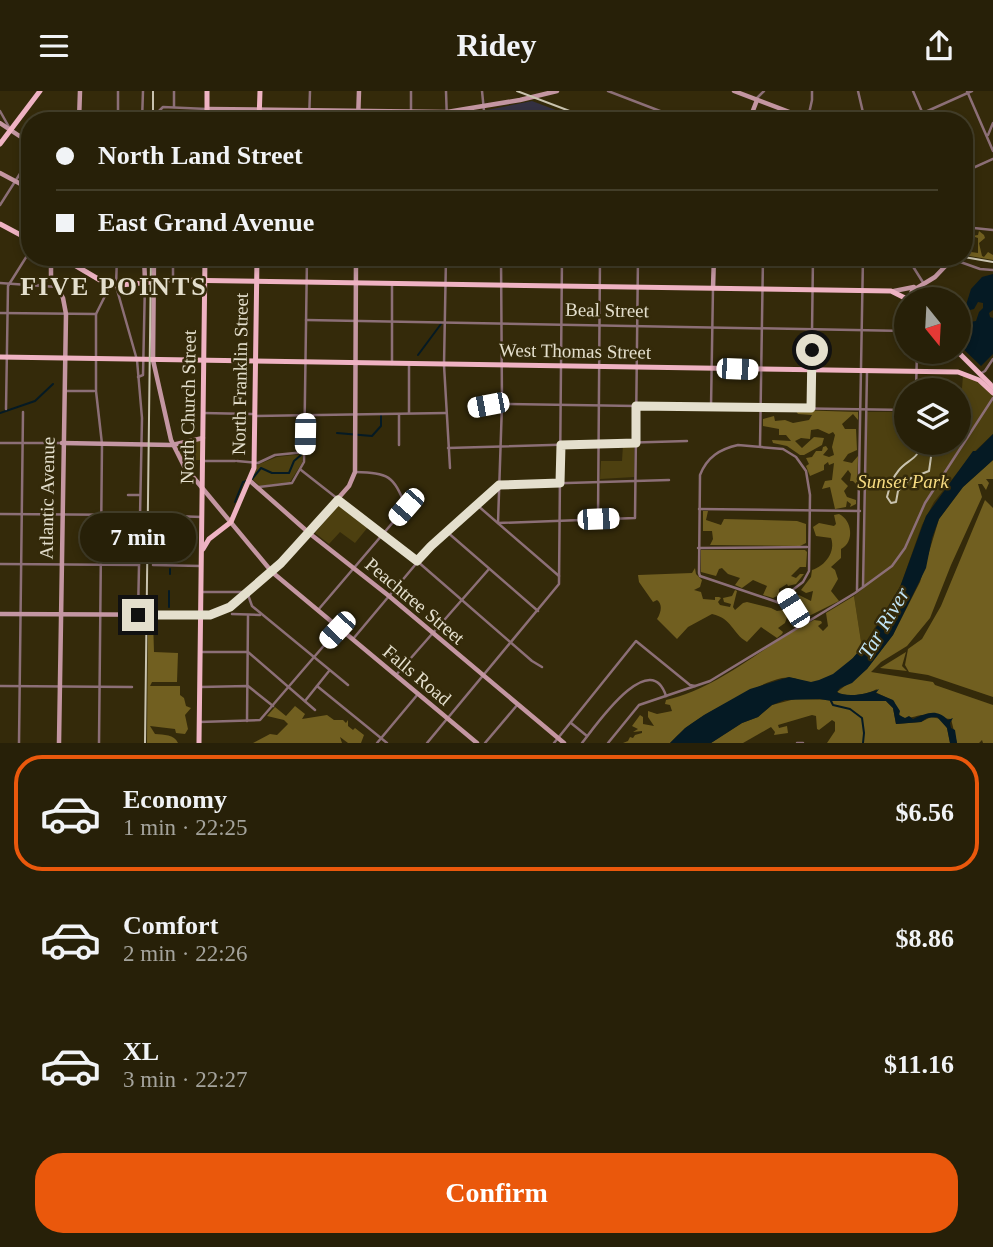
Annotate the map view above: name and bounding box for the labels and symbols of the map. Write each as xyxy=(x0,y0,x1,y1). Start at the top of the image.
district label: FIVE POINTS xyxy=(20,272,208,301)
north arrow xyxy=(894,287,971,364)
street label: North Franklin Street xyxy=(228,292,252,455)
street label: Beal Street xyxy=(565,299,650,321)
street label: North Church Street xyxy=(176,329,200,484)
route start xyxy=(796,334,828,366)
street label: West Thomas Street xyxy=(499,339,652,363)
car xyxy=(716,358,759,380)
car xyxy=(466,391,511,419)
car xyxy=(295,413,316,455)
street label: Atlantic Avenue xyxy=(35,437,59,559)
park label: Sunset Park xyxy=(857,471,949,492)
car xyxy=(385,484,428,530)
car xyxy=(577,508,620,530)
callout: 7 min xyxy=(80,513,196,563)
street label: Peachtree Street xyxy=(361,553,469,649)
water label: Tar River xyxy=(853,582,915,663)
car xyxy=(773,585,814,631)
route end xyxy=(122,599,154,631)
car xyxy=(315,607,360,653)
street label: Falls Road xyxy=(379,641,455,710)

